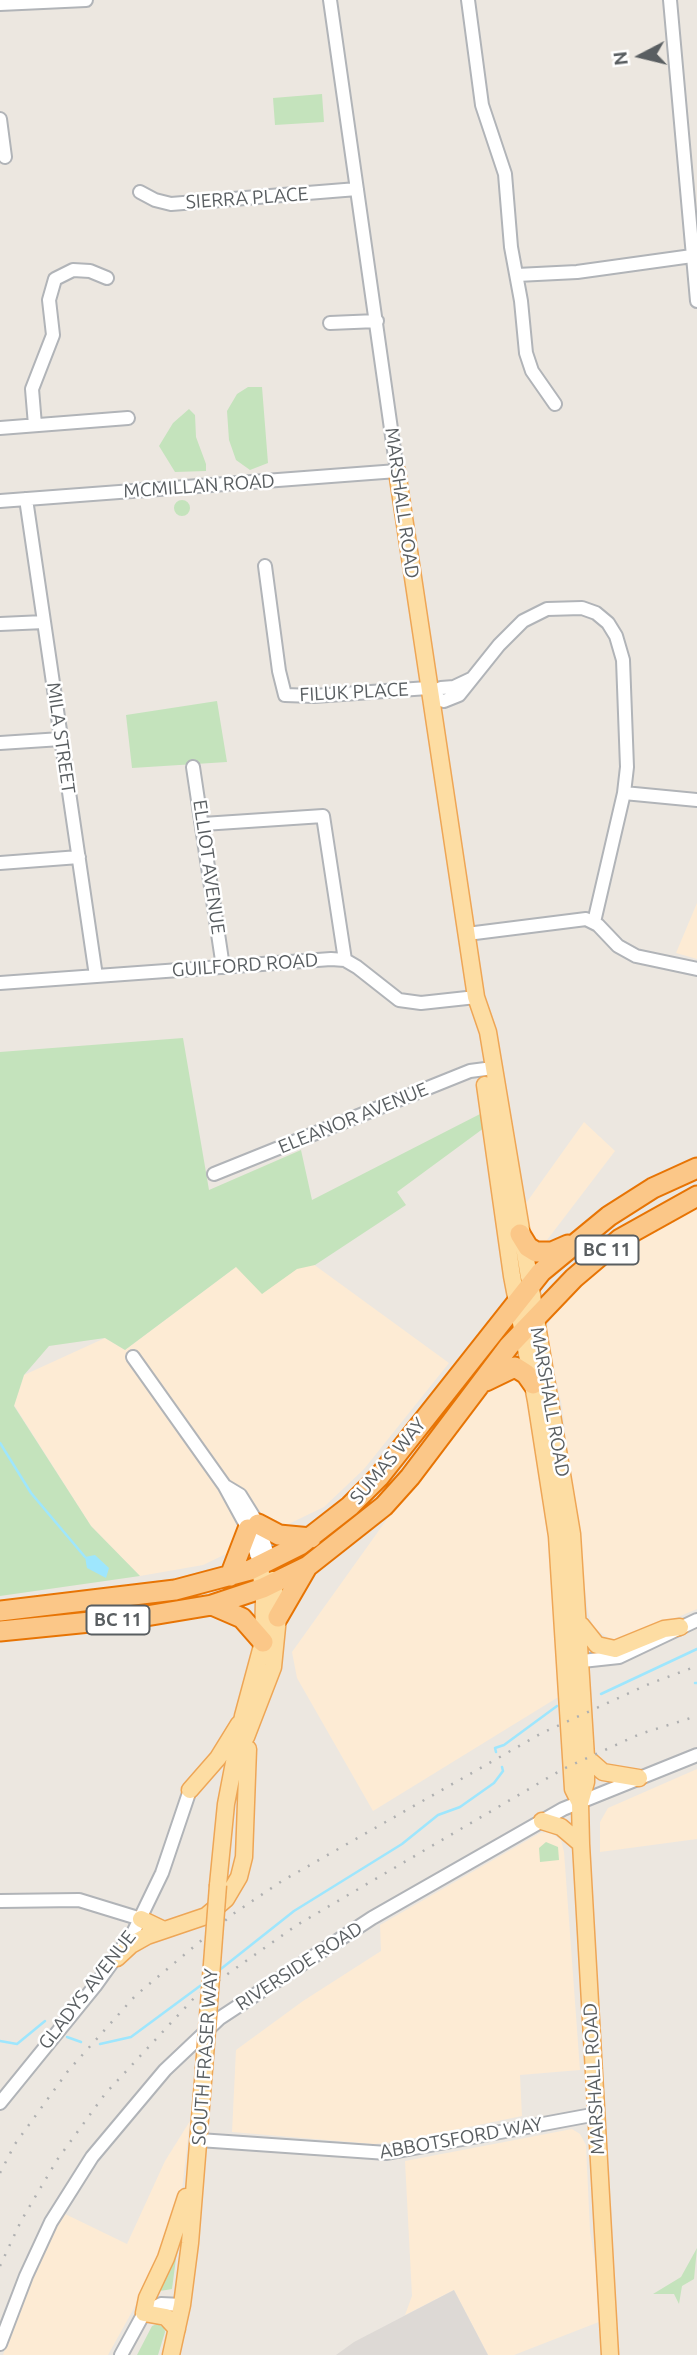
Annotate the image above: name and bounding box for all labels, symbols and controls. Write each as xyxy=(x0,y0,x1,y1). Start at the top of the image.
north arrow xyxy=(606,21,676,91)
text: N xyxy=(608,50,632,67)
street label: SIERRA PLACE xyxy=(185,182,309,214)
street label: MARSHALL ROAD xyxy=(380,426,424,580)
street label: MCMILLAN ROAD xyxy=(122,469,276,503)
street label: FILUK PLACE xyxy=(299,678,409,706)
street label: MILA STREET xyxy=(42,681,80,795)
street label: ELLIOT AVENUE xyxy=(188,798,230,936)
street label: GUILFORD ROAD xyxy=(171,949,319,981)
street label: ELEANOR AVENUE xyxy=(275,1078,431,1158)
road number: BC 11 xyxy=(576,1236,638,1265)
street label: MARSHALL ROAD xyxy=(526,1325,574,1479)
street label: SUMAS WAY xyxy=(345,1413,431,1509)
road number: BC 11 xyxy=(86,1605,150,1634)
street label: RIVERSIDE ROAD xyxy=(231,1916,367,2016)
street label: GLADYS AVENUE xyxy=(34,1926,140,2054)
street label: SOUTH FRASER WAY xyxy=(187,1968,223,2146)
street label: MARSHALL ROAD xyxy=(579,2002,609,2156)
street label: ABBOTSFORD WAY xyxy=(378,2112,544,2164)

